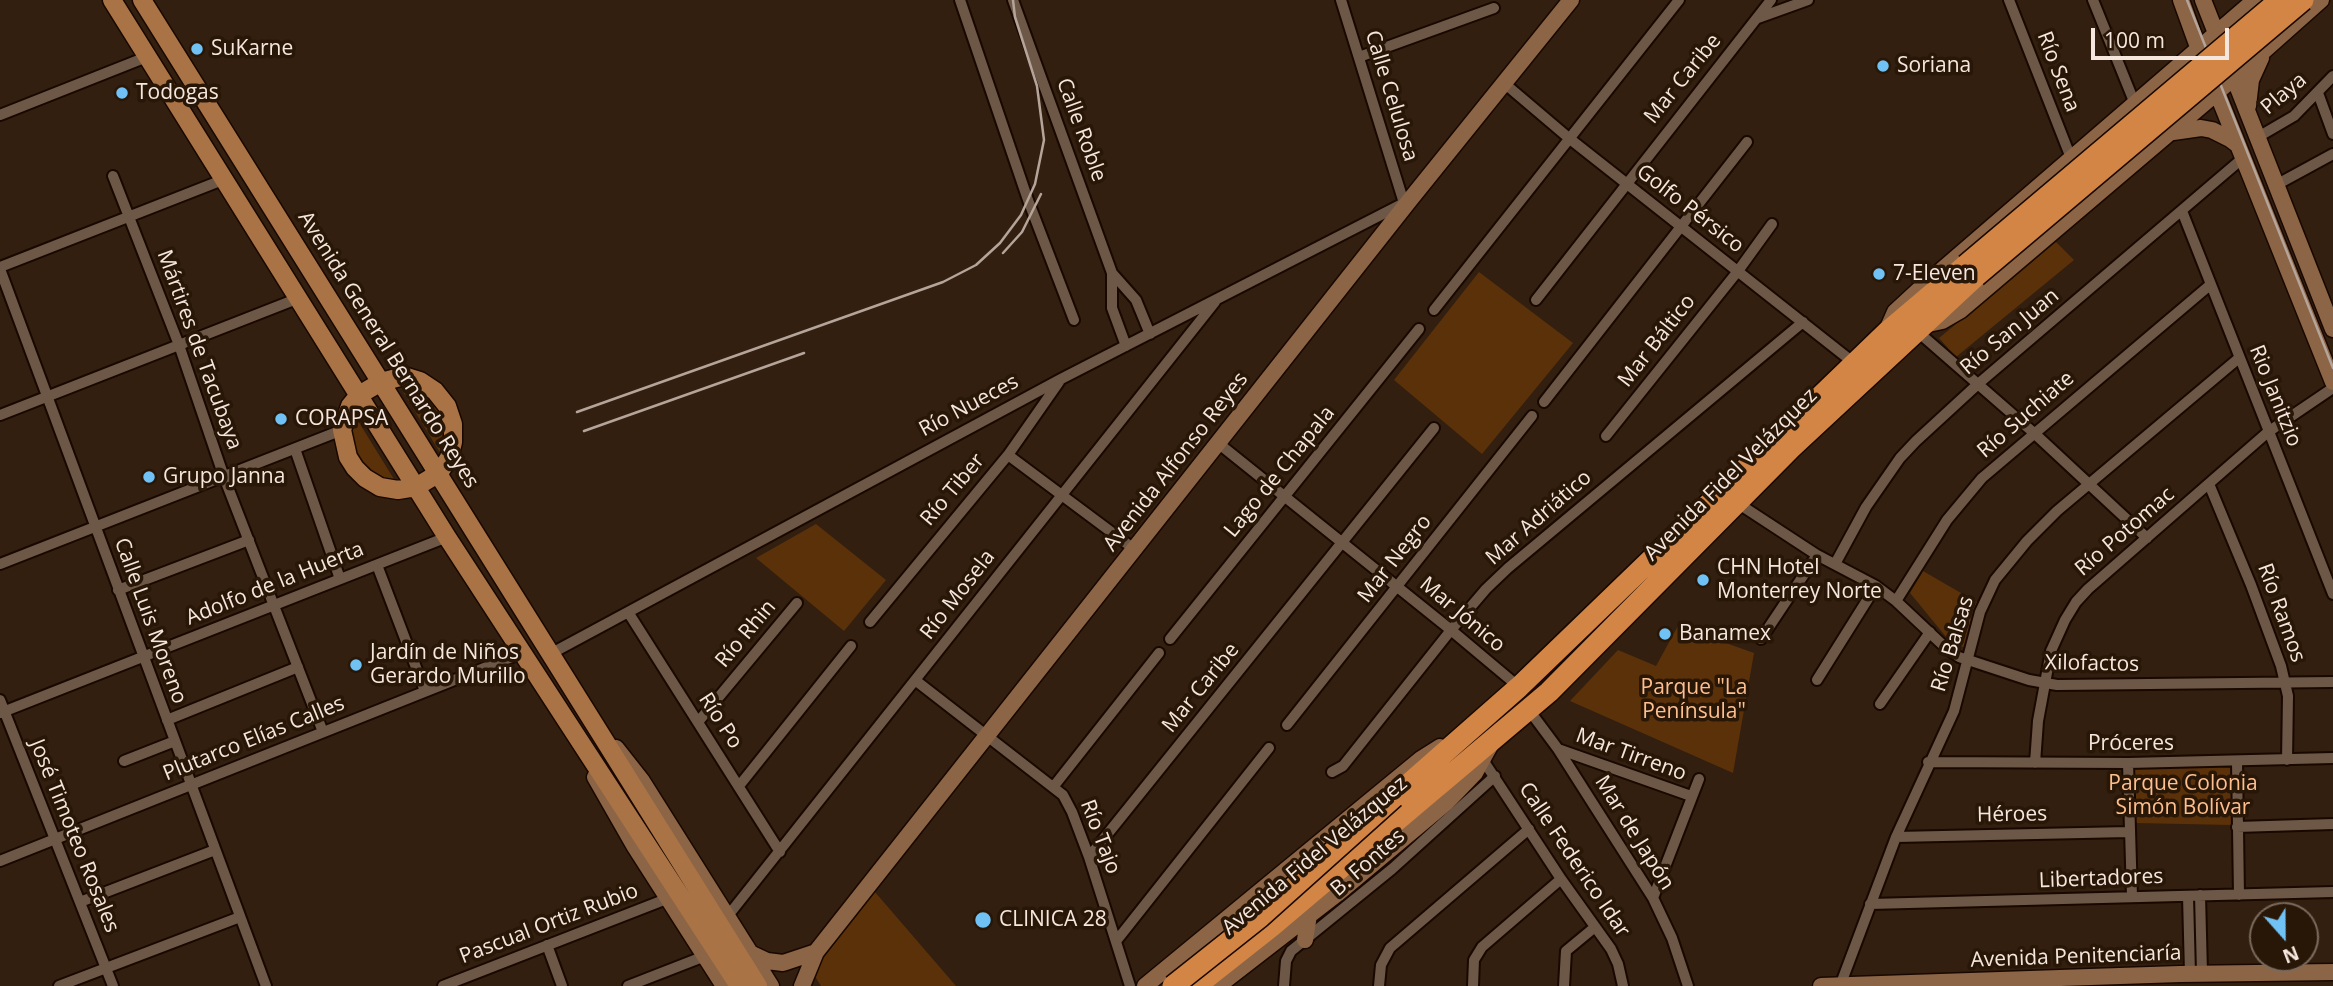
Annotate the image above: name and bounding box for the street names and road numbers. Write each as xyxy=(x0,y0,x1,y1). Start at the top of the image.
street label: Calle Celulosa xyxy=(1359,27,1423,165)
street label: Río Sena xyxy=(2031,28,2085,116)
street label: Mar Caribe xyxy=(1639,29,1727,129)
street label: Playa xyxy=(2256,68,2312,120)
street label: Calle Roble xyxy=(1051,75,1111,185)
street label: Golfo Pérsico xyxy=(1631,159,1749,259)
street label: Avenida General Bernardo Reyes xyxy=(292,207,484,493)
street label: Mártires de Tacubaya xyxy=(151,247,247,453)
street label: Río San Juan xyxy=(1956,283,2064,381)
street label: Mar Báltico xyxy=(1613,290,1701,392)
street label: Rio Janitzio xyxy=(2243,342,2307,450)
street label: Río Suchiate xyxy=(1972,366,2080,464)
street label: Avenida Alfonso Reyes xyxy=(1098,368,1254,556)
street label: Río Nueces xyxy=(915,369,1023,443)
street label: Avenida Fidel Velázquez xyxy=(1639,383,1823,567)
street label: Lago de Chapala xyxy=(1219,401,1341,543)
street label: Río Tiber xyxy=(916,449,990,531)
street label: Mar Adriático xyxy=(1481,465,1597,571)
street label: Río Potomac xyxy=(2070,482,2180,582)
street label: Mar Negro xyxy=(1353,510,1437,608)
street label: Calle Luis Moreno xyxy=(108,535,192,707)
street label: Adolfo de la Huerta xyxy=(182,537,368,631)
street label: Río Mosela xyxy=(915,545,1001,645)
street label: Río Ramos xyxy=(2252,560,2310,666)
street label: Mar Jónico xyxy=(1414,572,1510,658)
street label: Río Balsas xyxy=(1927,593,1979,695)
street label: Río Rhin xyxy=(711,595,781,673)
street label: Mar Caribe xyxy=(1157,638,1245,738)
street label: Xilofactos xyxy=(2045,651,2139,677)
street label: Río Po xyxy=(693,688,747,754)
street label: Plutarco Elías Calles xyxy=(160,691,348,787)
street label: Mar Tirreno xyxy=(1572,723,1690,787)
street label: Próceres xyxy=(2088,731,2174,757)
street label: José Timoteo Rosales xyxy=(24,736,124,936)
street label: Avenida Fidel Velázquez xyxy=(1217,771,1413,941)
street label: Mar de Japón xyxy=(1589,771,1679,895)
street label: Calle Federico Idar xyxy=(1513,778,1635,942)
street label: Río Tajo xyxy=(1074,796,1126,878)
street label: Héroes xyxy=(1977,802,2047,828)
street label: B. Fontes xyxy=(1326,824,1410,902)
street label: Libertadores xyxy=(2038,864,2164,894)
street label: Pascual Ortiz Rubio xyxy=(456,878,642,970)
street label: Avenida Penitenciaría xyxy=(1970,941,2182,973)

